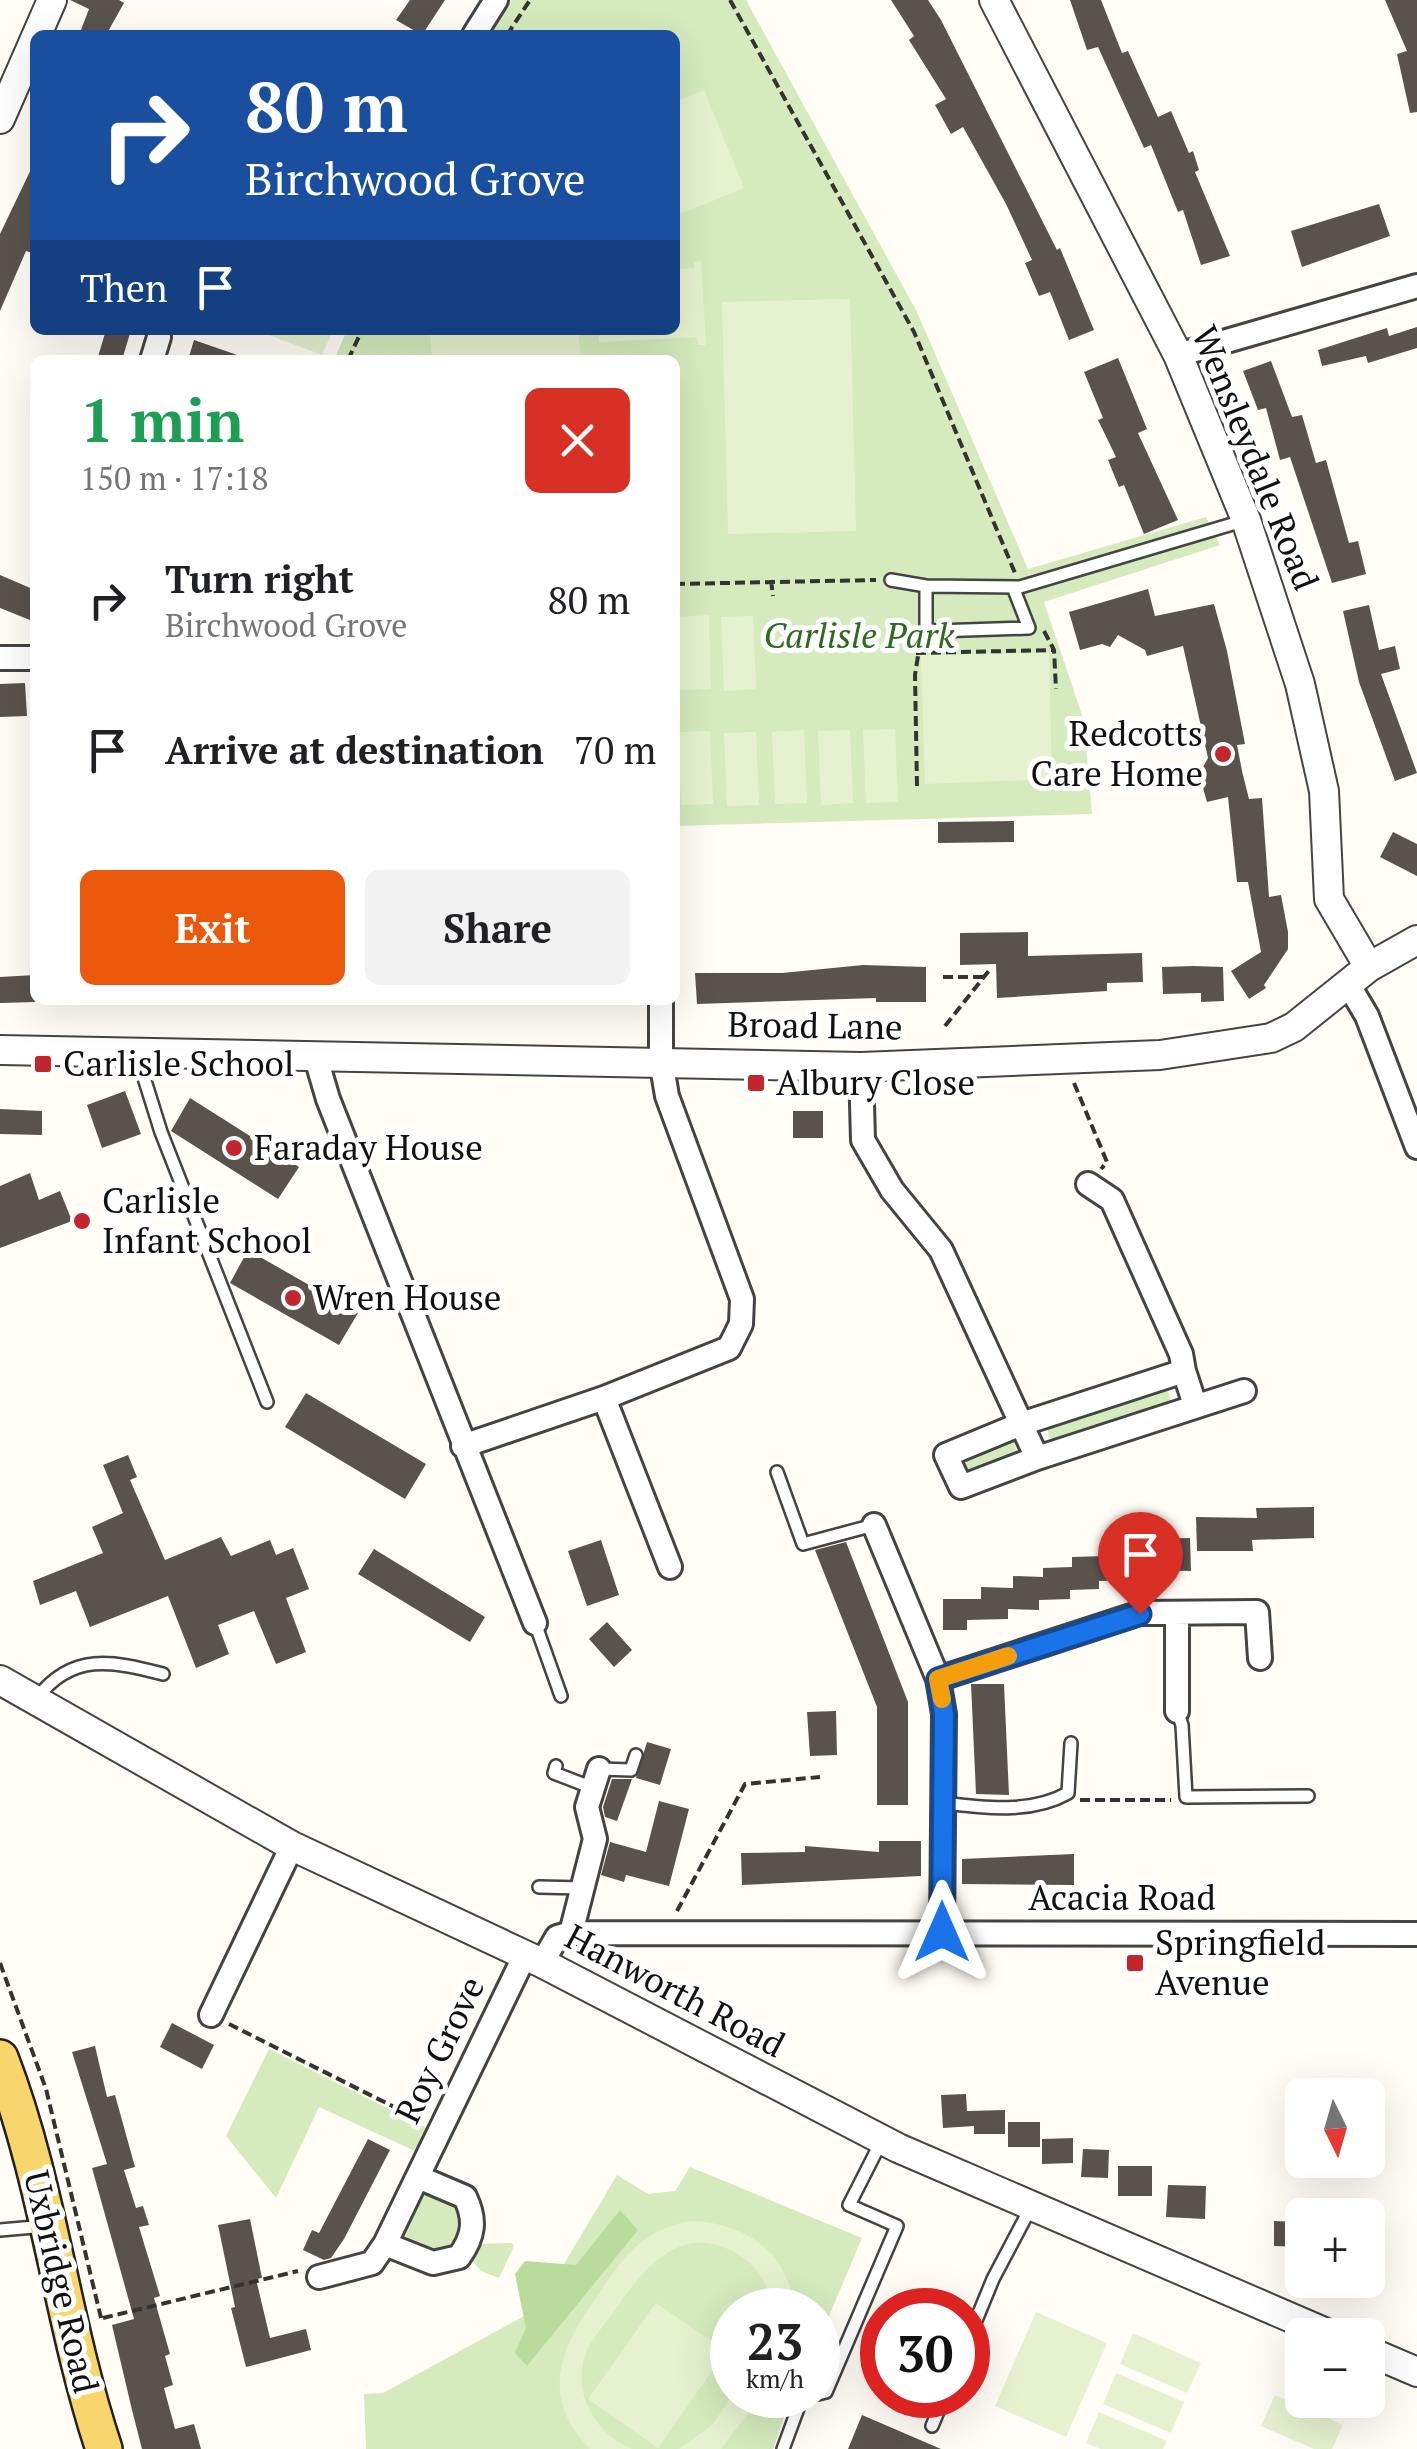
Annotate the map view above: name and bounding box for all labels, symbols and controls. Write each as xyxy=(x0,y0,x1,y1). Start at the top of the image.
text: 80 m xyxy=(245,59,408,152)
icon: right xyxy=(80,70,210,200)
text: Birchwood Grove xyxy=(245,148,586,208)
icon: arrive xyxy=(188,260,243,315)
text: Then xyxy=(80,263,168,313)
street label: Wensleydale Road xyxy=(1182,319,1330,597)
text: 1 min xyxy=(80,380,244,459)
button: close xyxy=(525,388,630,493)
text: 150 m · 17:18 xyxy=(80,457,268,499)
text: Turn right xyxy=(165,554,354,604)
icon: right xyxy=(80,573,135,628)
text: 80 m xyxy=(547,575,630,625)
text: Birchwood Grove xyxy=(165,604,407,646)
park label: Carlisle Park xyxy=(763,612,955,658)
place label: Redcotts Care Home xyxy=(1031,710,1203,796)
icon: arrive xyxy=(80,723,135,778)
text: Arrive at destination xyxy=(165,725,544,775)
text: 70 m xyxy=(574,725,656,775)
marker: Redcotts Care Home xyxy=(1212,743,1234,765)
button: Exit xyxy=(80,870,345,985)
button: Share xyxy=(365,870,630,985)
street label: Broad Lane xyxy=(727,1000,903,1050)
place label: Carlisle School xyxy=(63,1040,294,1086)
marker: Carlisle School xyxy=(32,1053,54,1075)
place label: Albury Close xyxy=(776,1059,975,1105)
marker: Albury Close xyxy=(745,1072,767,1094)
place label: Faraday House xyxy=(254,1124,483,1170)
marker: Faraday House xyxy=(223,1137,245,1159)
place label: Carlisle Infant School xyxy=(102,1177,312,1263)
marker: Carlisle Infant School xyxy=(71,1210,93,1232)
place label: Wren House xyxy=(313,1274,501,1320)
marker: Wren House xyxy=(282,1287,304,1309)
pin xyxy=(1098,1512,1183,1615)
icon: arrive xyxy=(1113,1527,1168,1582)
street label: Acacia Road xyxy=(1028,1874,1216,1920)
position arrow xyxy=(890,1880,994,1984)
street label: Hanworth Road xyxy=(558,1913,793,2067)
place label: Springfield Avenue xyxy=(1155,1919,1325,2005)
marker: Springfield Avenue xyxy=(1124,1952,1146,1974)
street label: Roy Grove xyxy=(384,1969,494,2130)
north arrow xyxy=(1285,2078,1385,2178)
map controls xyxy=(1285,2078,1385,2418)
street label: Uxbridge Road xyxy=(14,2166,110,2397)
button: + xyxy=(1285,2198,1385,2298)
speed limit sign: 30 xyxy=(860,2288,990,2418)
text: 23 xyxy=(747,2308,803,2374)
button: − xyxy=(1285,2318,1385,2418)
text: km/h xyxy=(746,2362,804,2395)

